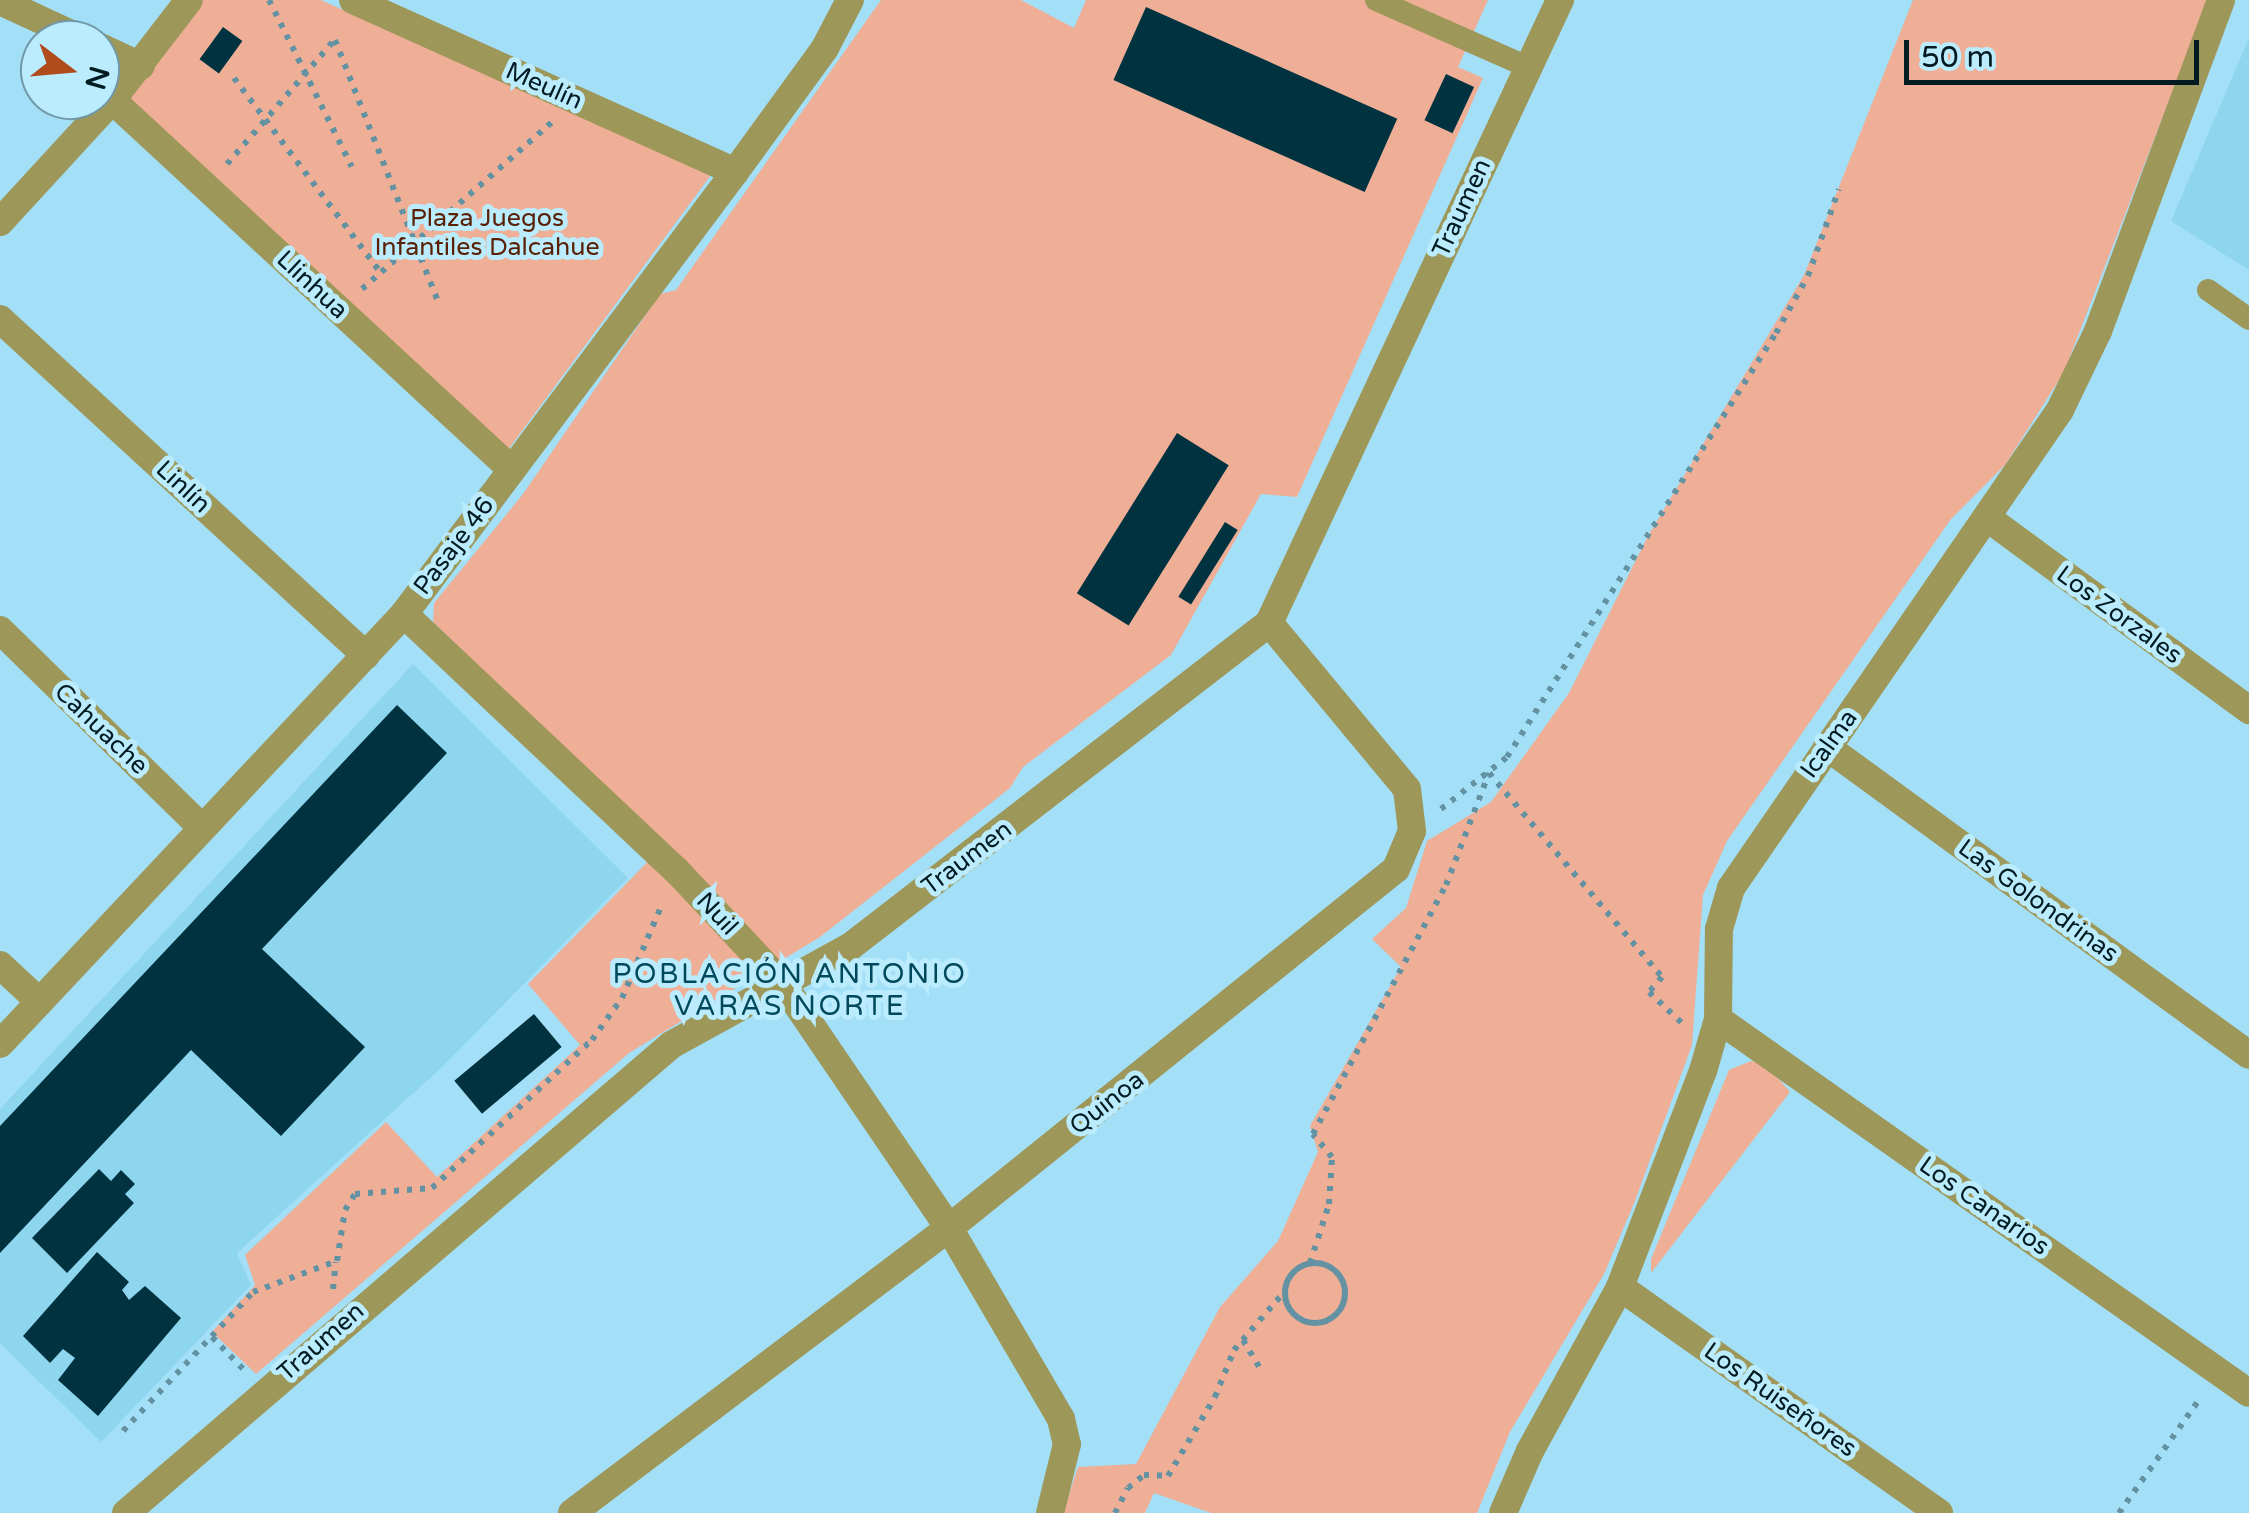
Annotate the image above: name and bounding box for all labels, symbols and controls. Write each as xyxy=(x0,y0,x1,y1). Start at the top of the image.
north arrow xyxy=(20,20,120,120)
scale bar xyxy=(1909,20,2204,82)
text: 50 m xyxy=(1921,39,1994,76)
street label: Meulín xyxy=(501,56,587,116)
text: N xyxy=(77,62,116,93)
street label: Traumen xyxy=(1426,154,1498,262)
park label: Plaza Juegos Infantiles Dalcahue xyxy=(374,204,600,263)
street label: Llinhua xyxy=(270,245,354,325)
street label: Linlín xyxy=(150,454,216,520)
street label: Pasaje 46 xyxy=(408,491,500,601)
street label: Los Zorzales xyxy=(2050,559,2188,671)
street label: Cahuache xyxy=(48,677,154,781)
street label: Icalma xyxy=(1794,704,1864,784)
street label: Traumen xyxy=(916,814,1018,902)
street label: Las Golondrinas xyxy=(1952,833,2124,969)
street label: Nuil xyxy=(690,886,744,942)
district label: POBLACIÓN ANTONIO VARAS NORTE xyxy=(612,957,968,1023)
street label: Quinoa xyxy=(1064,1065,1150,1141)
street label: Los Canarios xyxy=(1913,1150,2055,1262)
street label: Traumen xyxy=(272,1296,370,1388)
street label: Los Ruiseñores xyxy=(1698,1336,1862,1464)

